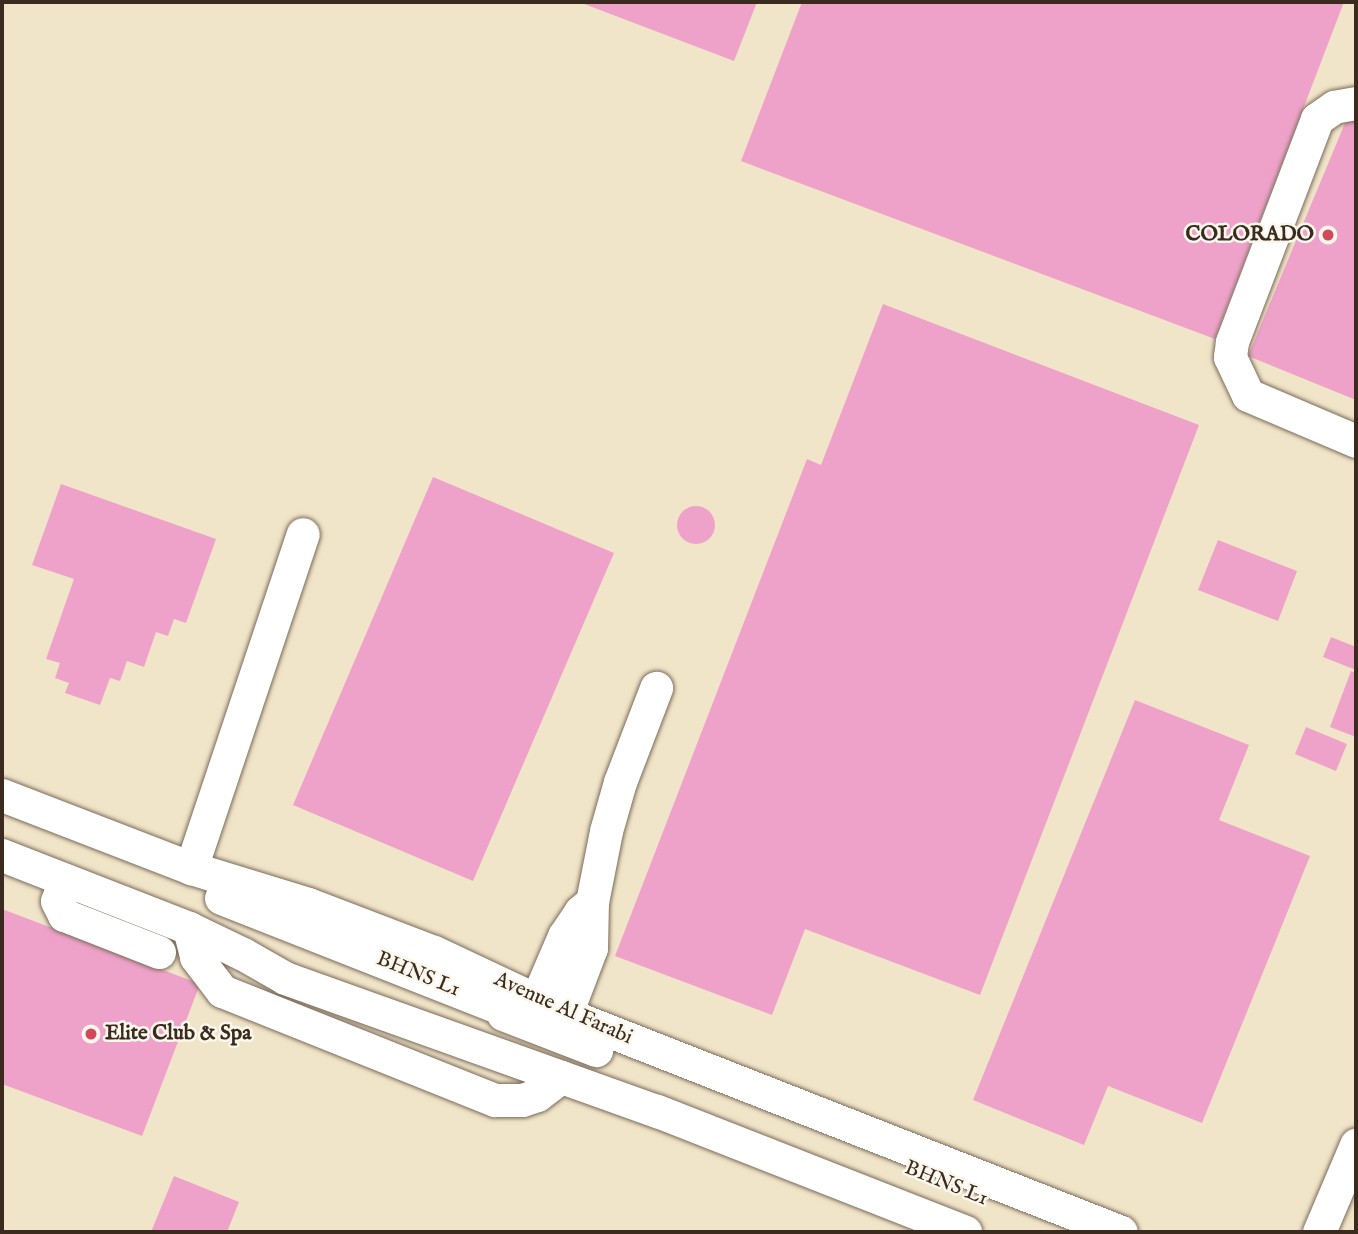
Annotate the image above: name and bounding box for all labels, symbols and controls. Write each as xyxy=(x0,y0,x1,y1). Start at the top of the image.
place label: COLORADO xyxy=(1185,222,1314,248)
marker: COLORADO xyxy=(1320,227,1336,243)
street label: BHNS L1 xyxy=(373,947,463,1003)
street label: Avenue Al Farabi xyxy=(490,967,636,1051)
place label: Elite Club & Spa xyxy=(105,1021,251,1047)
marker: Elite Club & Spa xyxy=(83,1026,99,1042)
street label: BHNS L1 xyxy=(901,1156,991,1212)

